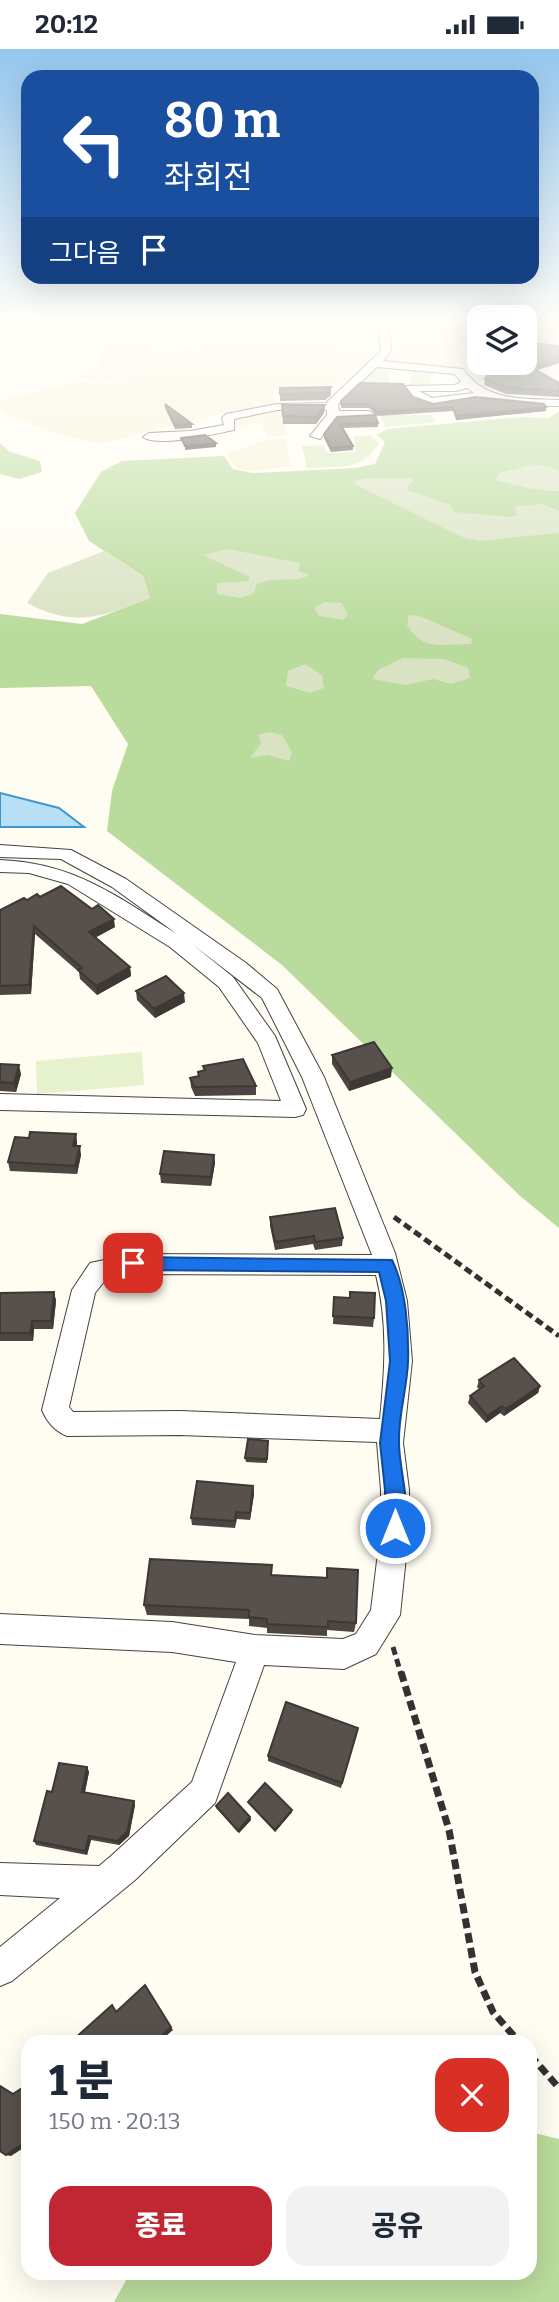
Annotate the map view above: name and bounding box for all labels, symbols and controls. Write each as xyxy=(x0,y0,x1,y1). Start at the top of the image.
text: 20:12 xyxy=(35,9,98,40)
text: 80 m xyxy=(164,91,280,150)
icon: left xyxy=(49,98,140,189)
text: 좌회전 xyxy=(164,158,252,196)
icon: arrive xyxy=(135,231,173,269)
text: 그다음 xyxy=(49,238,121,269)
map controls xyxy=(467,305,537,375)
button: layers xyxy=(467,305,537,375)
pin xyxy=(103,1233,163,1293)
icon: arrive xyxy=(114,1244,152,1282)
position arrow xyxy=(358,1491,432,1565)
text: 1 분 xyxy=(49,2056,113,2106)
button: close xyxy=(435,2058,509,2132)
text: 150 m · 20:13 xyxy=(49,2107,181,2135)
button: 종료 xyxy=(49,2186,272,2266)
button: 공유 xyxy=(286,2186,509,2266)

